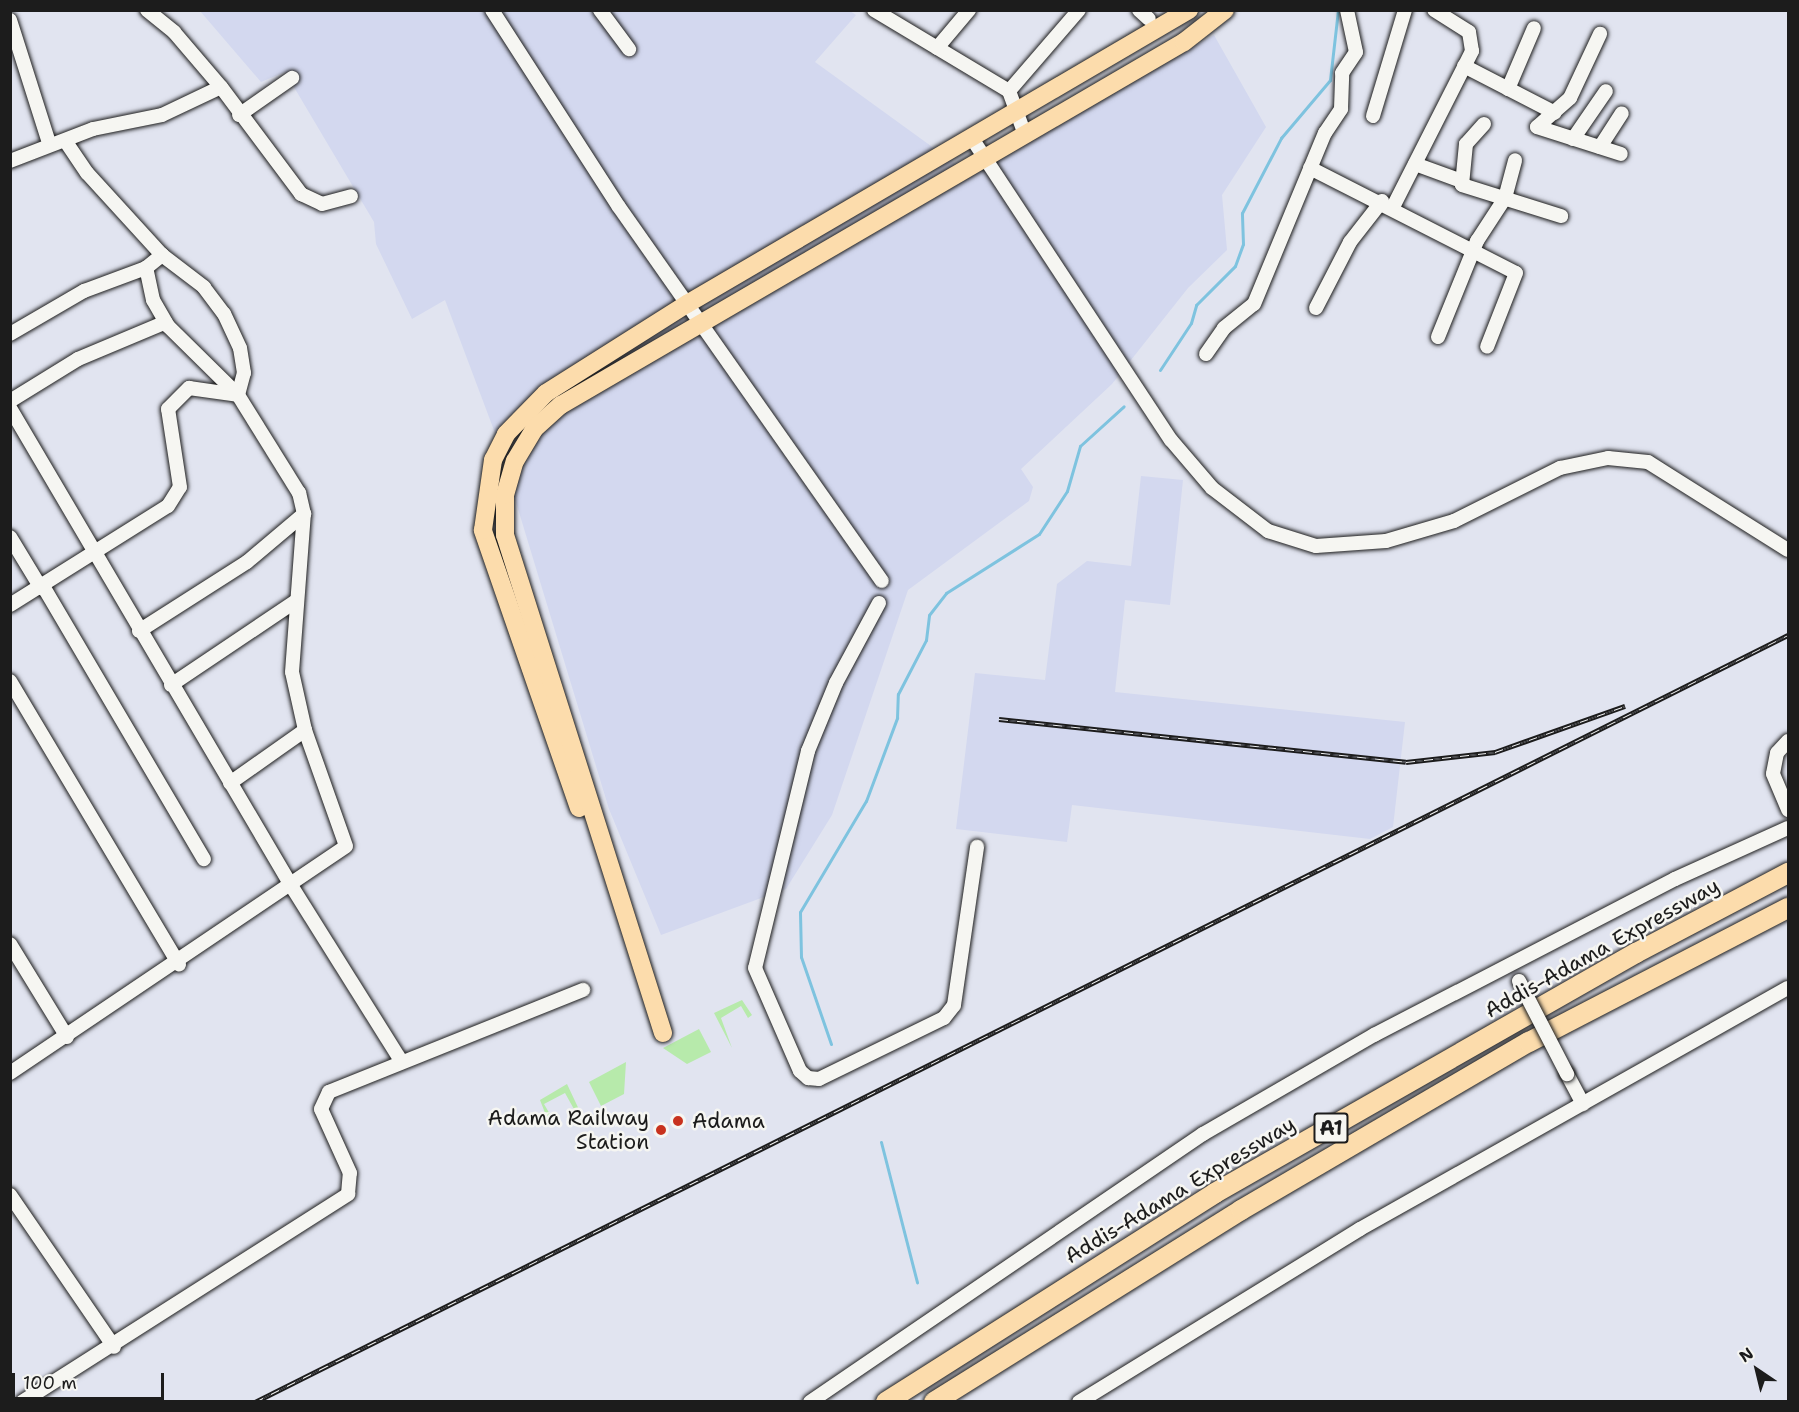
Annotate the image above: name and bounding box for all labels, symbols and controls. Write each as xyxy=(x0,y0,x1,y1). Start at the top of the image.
street label: Addis-Adama Expressway xyxy=(1480,873,1724,1023)
place label: Adama Railway Station xyxy=(488,1105,649,1155)
place label: Adama xyxy=(692,1108,765,1134)
street label: Addis-Adama Expressway xyxy=(1060,1111,1300,1269)
road number: A1 xyxy=(1313,1111,1349,1145)
marker: Adama xyxy=(669,1112,687,1130)
marker: Adama Railway Station xyxy=(654,1123,668,1137)
north arrow xyxy=(1727,1340,1787,1400)
text: N xyxy=(1735,1343,1758,1367)
scale bar xyxy=(15,1361,166,1399)
text: 100 m xyxy=(23,1371,77,1395)

